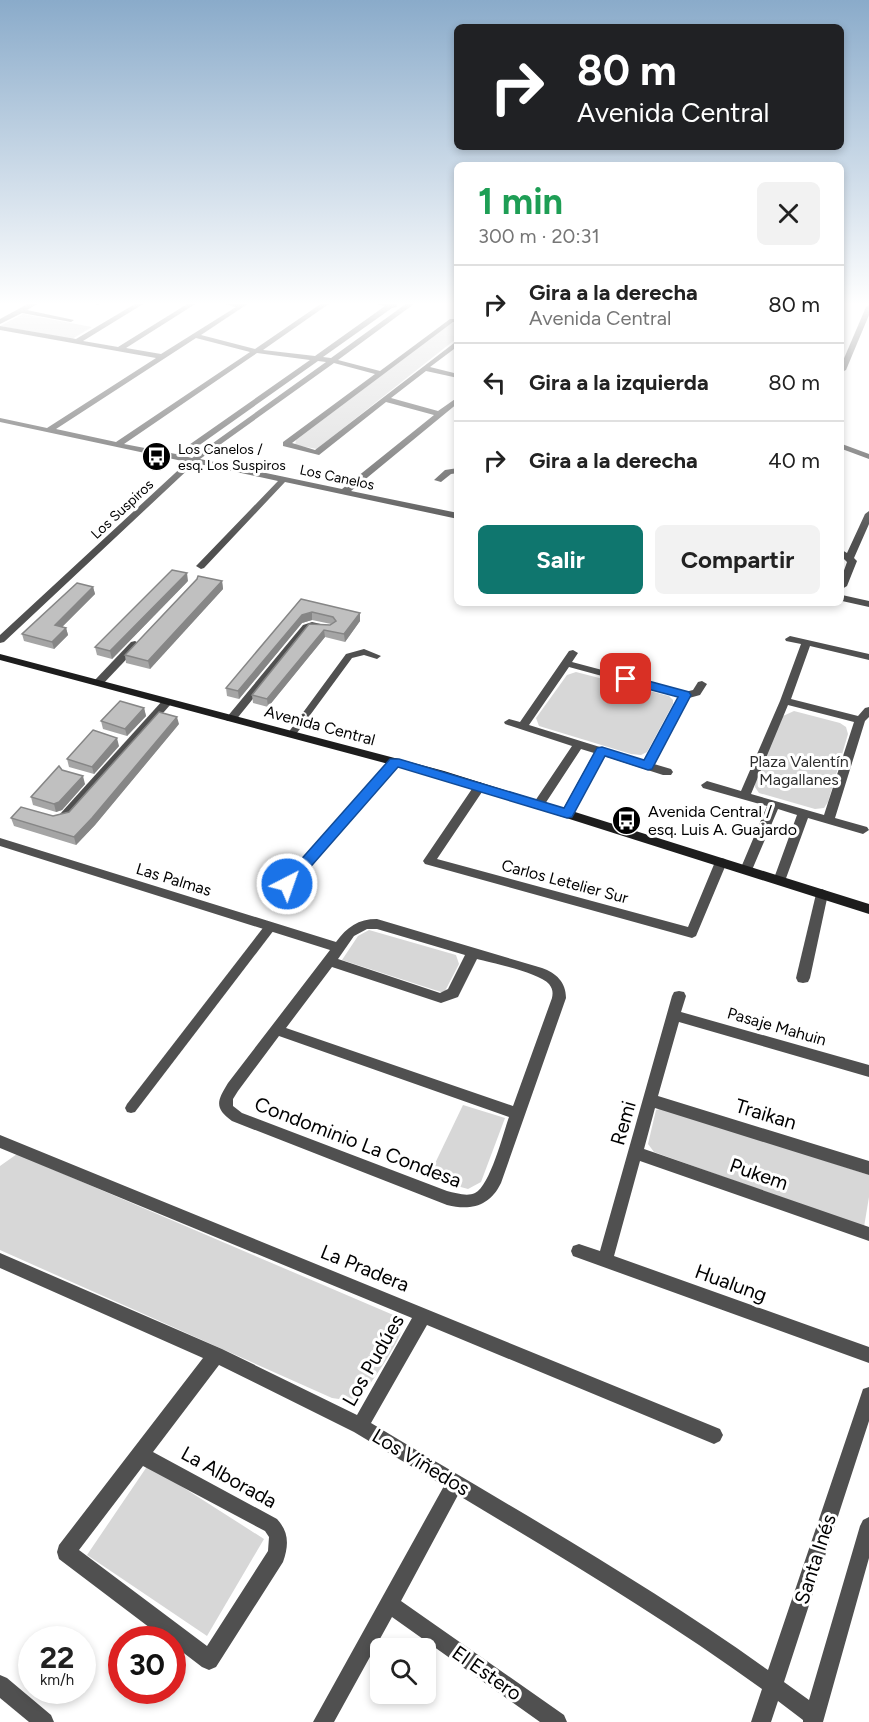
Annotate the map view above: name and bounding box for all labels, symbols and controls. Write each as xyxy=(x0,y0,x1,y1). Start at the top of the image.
text: 80 m xyxy=(577,45,677,96)
icon: right xyxy=(478,48,556,126)
text: Avenida Central xyxy=(577,96,769,129)
text: 1 min xyxy=(478,180,563,223)
button: close xyxy=(757,182,820,245)
text: 300 m · 20:31 xyxy=(478,224,600,248)
text: Gira a la derecha xyxy=(529,279,698,306)
icon: right xyxy=(478,288,511,321)
text: 80 m xyxy=(768,291,820,318)
text: Avenida Central xyxy=(529,306,671,330)
icon: left xyxy=(478,366,511,399)
text: Gira a la izquierda xyxy=(529,369,709,396)
text: 80 m xyxy=(768,369,820,396)
bus stop icon: Los Canelos / esq. Los Suspiros xyxy=(141,441,173,473)
place label: Los Canelos / esq. Los Suspiros xyxy=(178,441,286,474)
icon: right xyxy=(478,444,511,477)
text: Gira a la derecha xyxy=(529,447,698,474)
text: 40 m xyxy=(768,447,820,474)
street label: Los Canelos xyxy=(298,461,376,494)
street label: Los Suspiros xyxy=(88,476,157,543)
button: Salir xyxy=(478,525,643,594)
button: Compartir xyxy=(655,525,820,594)
pin xyxy=(600,653,651,704)
icon: arrive xyxy=(609,662,642,695)
street label: Avenida Central xyxy=(262,702,377,749)
park label: Plaza Valentín Magallanes xyxy=(749,752,849,789)
place label: Avenida Central / esq. Luis A. Guajardo xyxy=(648,802,797,839)
bus stop icon: Avenida Central / esq. Luis A. Guajardo xyxy=(611,804,643,836)
position arrow xyxy=(255,852,319,916)
street label: Carlos Letelier Sur xyxy=(499,855,631,908)
street label: Las Palmas xyxy=(134,859,214,900)
street label: Pasaje Mahuin xyxy=(725,1003,829,1050)
street label: Condominio La Condesa xyxy=(251,1091,465,1193)
street label: Traikan xyxy=(733,1093,799,1135)
street label: Remi xyxy=(605,1098,641,1148)
street label: Pukem xyxy=(727,1153,791,1195)
street label: La Pradera xyxy=(317,1239,413,1297)
street label: Hualung xyxy=(692,1259,770,1307)
street label: Los Pudúes xyxy=(337,1310,409,1410)
street label: Los Viñedos xyxy=(368,1424,474,1500)
street label: La Alborada xyxy=(177,1441,281,1513)
street label: Santa Inés xyxy=(789,1511,841,1607)
speed limit sign: 30 xyxy=(108,1626,186,1704)
map controls xyxy=(370,1638,436,1704)
button: search xyxy=(370,1638,436,1704)
text: 22 xyxy=(40,1639,74,1676)
street label: El Estero xyxy=(448,1640,526,1706)
text: km/h xyxy=(40,1671,74,1689)

